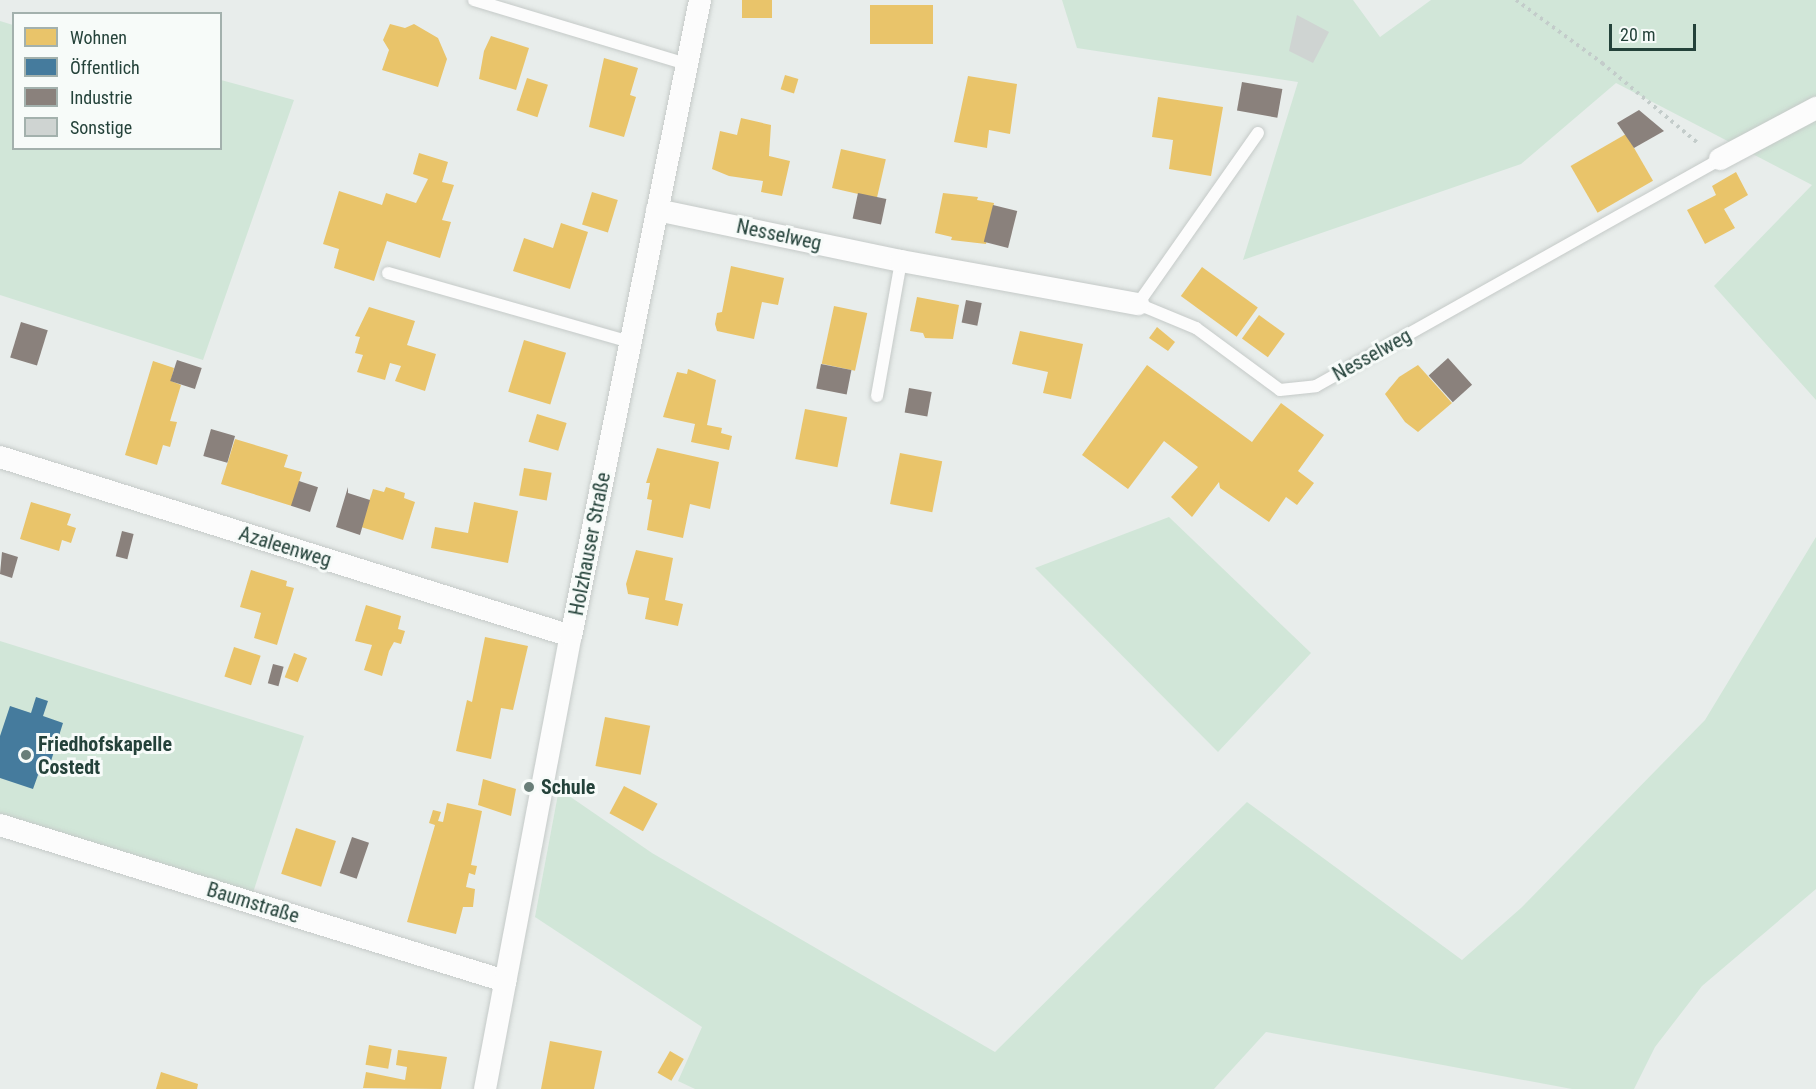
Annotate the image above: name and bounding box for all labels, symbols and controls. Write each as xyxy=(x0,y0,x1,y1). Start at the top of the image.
legend xyxy=(12,12,222,150)
scale bar xyxy=(1612,12,1699,50)
text: 20 m xyxy=(1620,24,1655,45)
text: Wohnen xyxy=(70,27,127,48)
text: Öffentlich xyxy=(70,57,140,78)
text: Industrie xyxy=(70,87,132,108)
text: Sonstige xyxy=(70,117,132,138)
street label: Nesselweg xyxy=(734,214,824,256)
street label: Nesselweg xyxy=(1328,324,1416,386)
street label: Holzhauser Straße xyxy=(564,470,616,618)
street label: Azaleenweg xyxy=(236,522,334,572)
place label: Friedhofskapelle Costedt xyxy=(38,732,172,779)
marker: Friedhofskapelle Costedt xyxy=(19,748,33,762)
place label: Schule xyxy=(541,775,595,799)
marker: Schule xyxy=(522,780,536,794)
street label: Baumstraße xyxy=(204,878,302,928)

